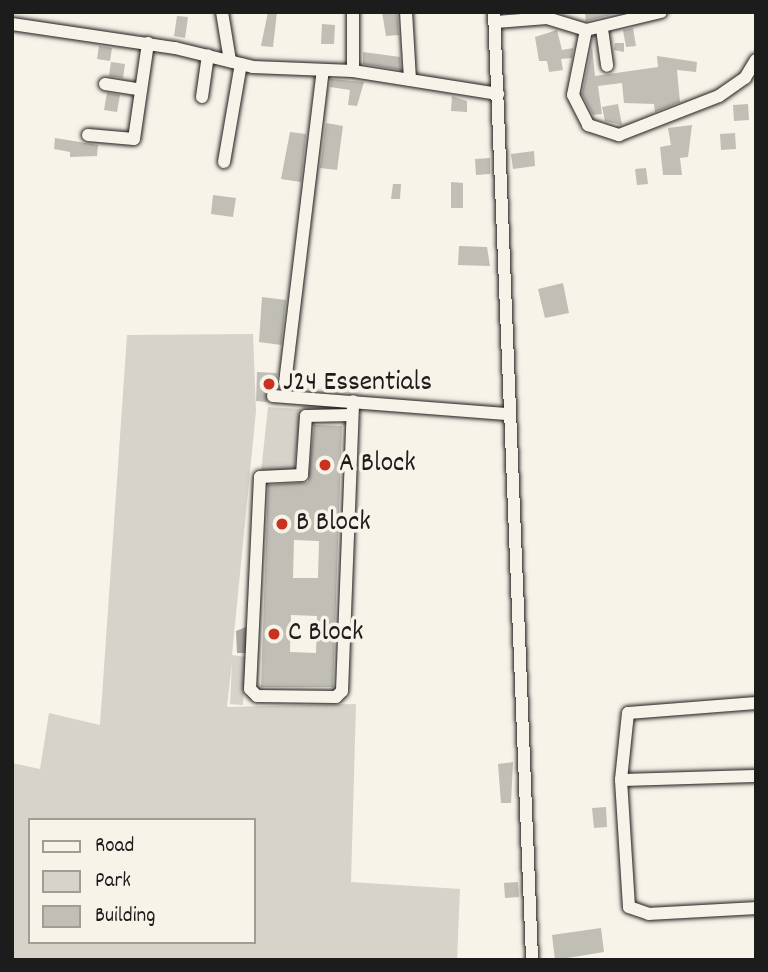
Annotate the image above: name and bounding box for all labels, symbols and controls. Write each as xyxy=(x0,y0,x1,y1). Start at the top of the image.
place label: J24 Essentials xyxy=(283,367,432,401)
marker: J24 Essentials xyxy=(261,376,277,392)
place label: A Block xyxy=(339,448,416,482)
marker: A Block xyxy=(317,457,333,473)
place label: B Block xyxy=(296,507,371,541)
marker: B Block xyxy=(274,516,290,532)
place label: C Block xyxy=(288,617,363,651)
marker: C Block xyxy=(266,626,282,642)
legend xyxy=(28,818,256,944)
text: Road xyxy=(95,832,134,862)
text: Park xyxy=(95,867,131,897)
text: Building xyxy=(95,902,155,932)

